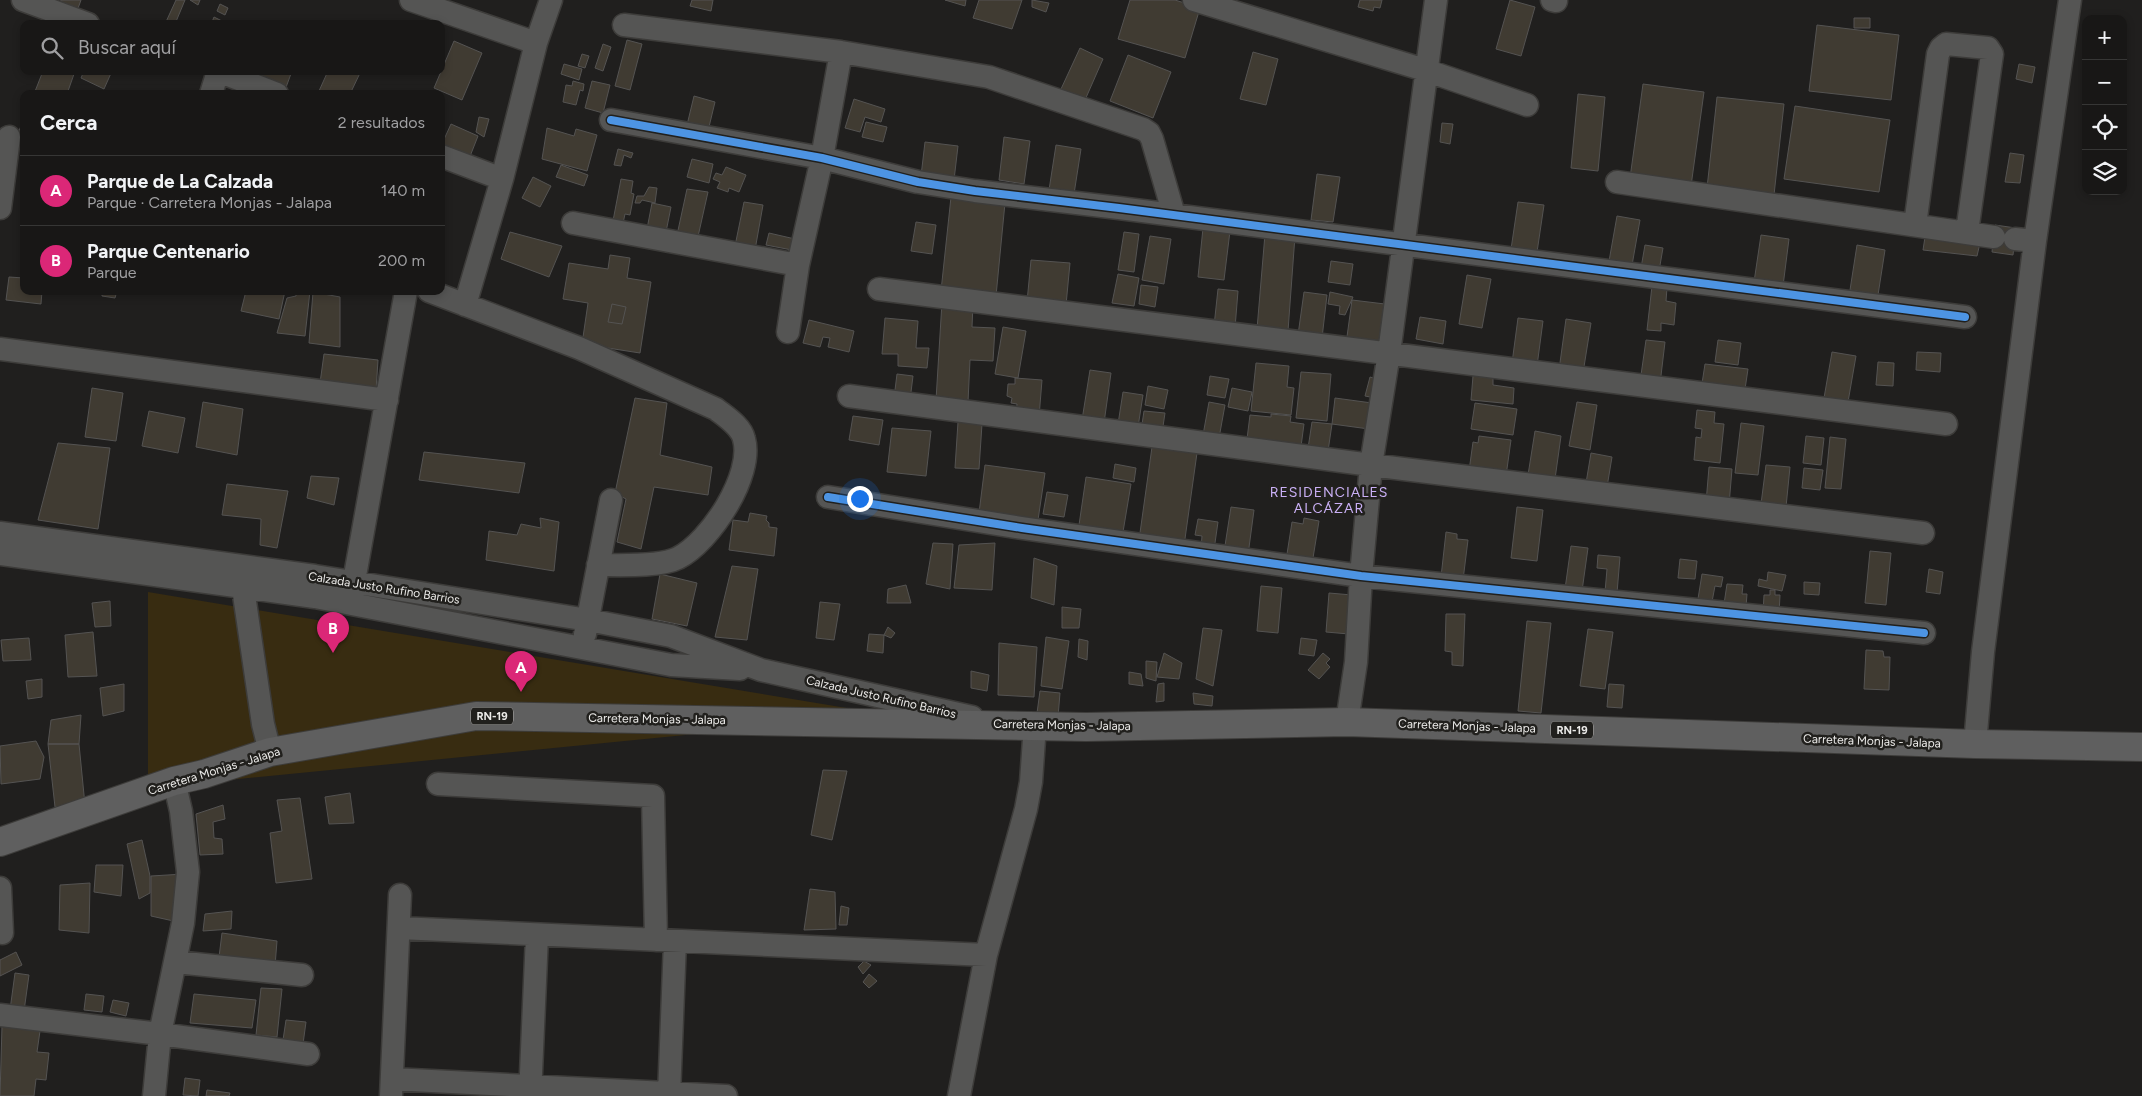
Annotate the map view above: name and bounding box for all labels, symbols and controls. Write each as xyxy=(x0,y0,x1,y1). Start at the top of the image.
map controls xyxy=(2082,15,2127,195)
button: + xyxy=(2082,15,2127,60)
search box xyxy=(20,20,445,75)
icon: search xyxy=(38,34,66,62)
text: Buscar aquí xyxy=(78,36,176,59)
button: − xyxy=(2082,60,2127,105)
button: locate xyxy=(2082,105,2127,150)
text: Cerca xyxy=(40,110,97,135)
text: 2 resultados xyxy=(338,113,425,132)
button: layers xyxy=(2082,150,2127,195)
text: Parque de La Calzada xyxy=(87,170,273,193)
text: A xyxy=(50,181,62,200)
text: 140 m xyxy=(381,181,425,200)
text: Parque · Carretera Monjas - Jalapa xyxy=(87,193,332,212)
text: Parque Centenario xyxy=(87,240,250,263)
text: B xyxy=(51,251,61,270)
text: 200 m xyxy=(378,251,425,270)
text: Parque xyxy=(87,263,137,282)
district label: RESIDENCIALES ALCÁZAR xyxy=(1270,484,1388,517)
your location xyxy=(847,486,873,512)
street label: Calzada Justo Rufino Barrios xyxy=(307,569,461,607)
pin: B xyxy=(317,612,349,653)
pin: A xyxy=(505,651,537,692)
street label: Calzada Justo Rufino Barrios xyxy=(805,673,958,721)
road number: RN-19 xyxy=(471,708,513,724)
street label: Carretera Monjas - Jalapa xyxy=(588,711,726,727)
street label: Carretera Monjas - Jalapa xyxy=(993,717,1131,733)
street label: Carretera Monjas - Jalapa xyxy=(1398,717,1536,735)
road number: RN-19 xyxy=(1551,722,1593,738)
street label: Carretera Monjas - Jalapa xyxy=(1803,732,1941,750)
street label: Carretera Monjas - Jalapa xyxy=(146,744,282,798)

